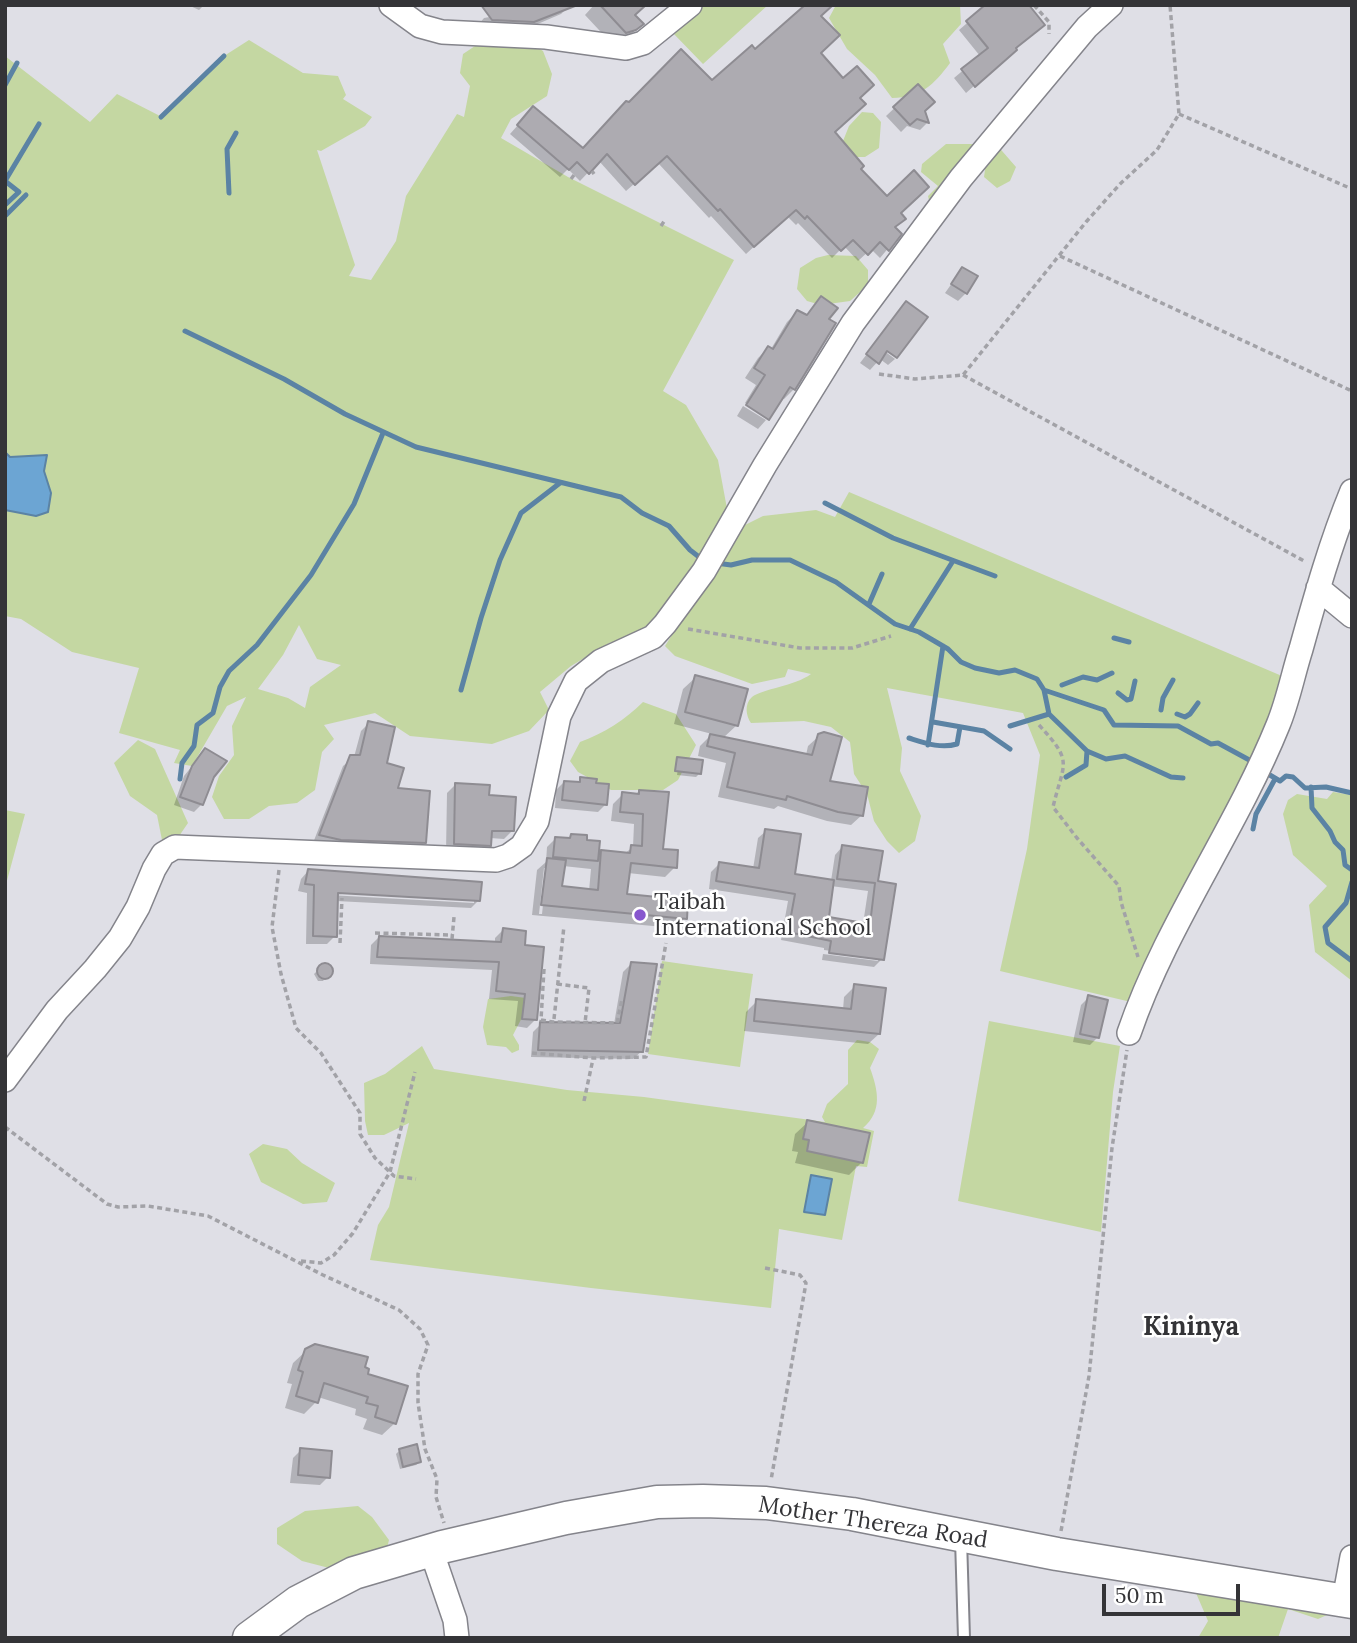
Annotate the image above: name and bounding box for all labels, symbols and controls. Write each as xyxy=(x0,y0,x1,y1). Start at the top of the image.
place label: Taibah International School xyxy=(654,888,871,942)
marker: Taibah International School xyxy=(632,907,648,923)
district label: Kininya xyxy=(1143,1312,1239,1344)
street label: Mother Thereza Road xyxy=(756,1491,990,1555)
scale bar xyxy=(1105,1570,1243,1614)
text: 50 m xyxy=(1115,1582,1164,1609)

